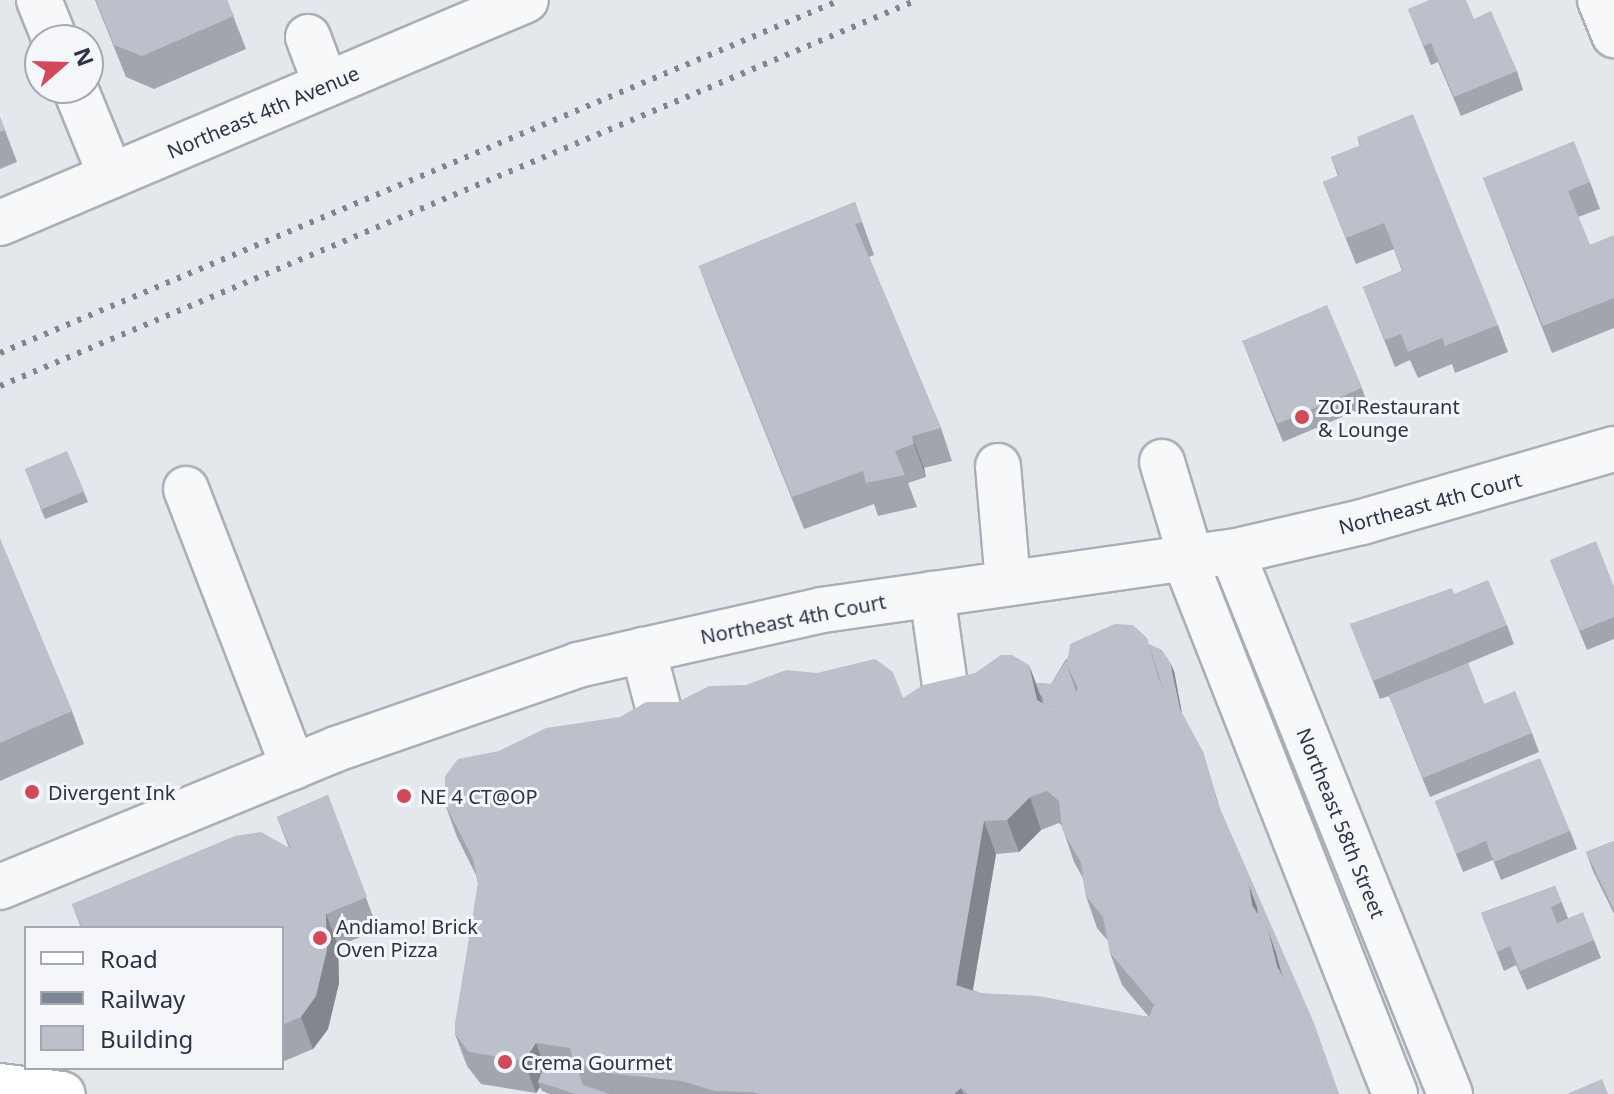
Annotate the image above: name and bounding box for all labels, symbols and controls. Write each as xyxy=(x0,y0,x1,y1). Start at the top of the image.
north arrow xyxy=(24,24,104,104)
text: N xyxy=(68,43,102,70)
street label: Northeast 4th Avenue xyxy=(163,61,363,163)
place label: ZOI Restaurant & Lounge xyxy=(1318,394,1460,441)
marker: ZOI Restaurant & Lounge xyxy=(1293,408,1311,426)
street label: Northeast 4th Court xyxy=(1336,467,1524,539)
street label: Northeast 4th Court xyxy=(698,589,888,649)
street label: Northeast 58th Street xyxy=(1292,724,1390,922)
place label: Divergent Ink xyxy=(48,780,175,804)
marker: Divergent Ink xyxy=(23,783,41,801)
place label: NE 4 CT@OP xyxy=(420,784,538,808)
marker: NE 4 CT@OP xyxy=(395,787,413,805)
place label: Andiamo! Brick Oven Pizza xyxy=(336,914,478,961)
legend xyxy=(24,926,284,1070)
marker: Andiamo! Brick Oven Pizza xyxy=(311,929,329,947)
text: Road xyxy=(100,942,158,975)
text: Railway xyxy=(100,982,185,1015)
text: Building xyxy=(100,1022,193,1055)
place label: Crema Gourmet xyxy=(521,1050,672,1074)
marker: Crema Gourmet xyxy=(496,1053,514,1071)

